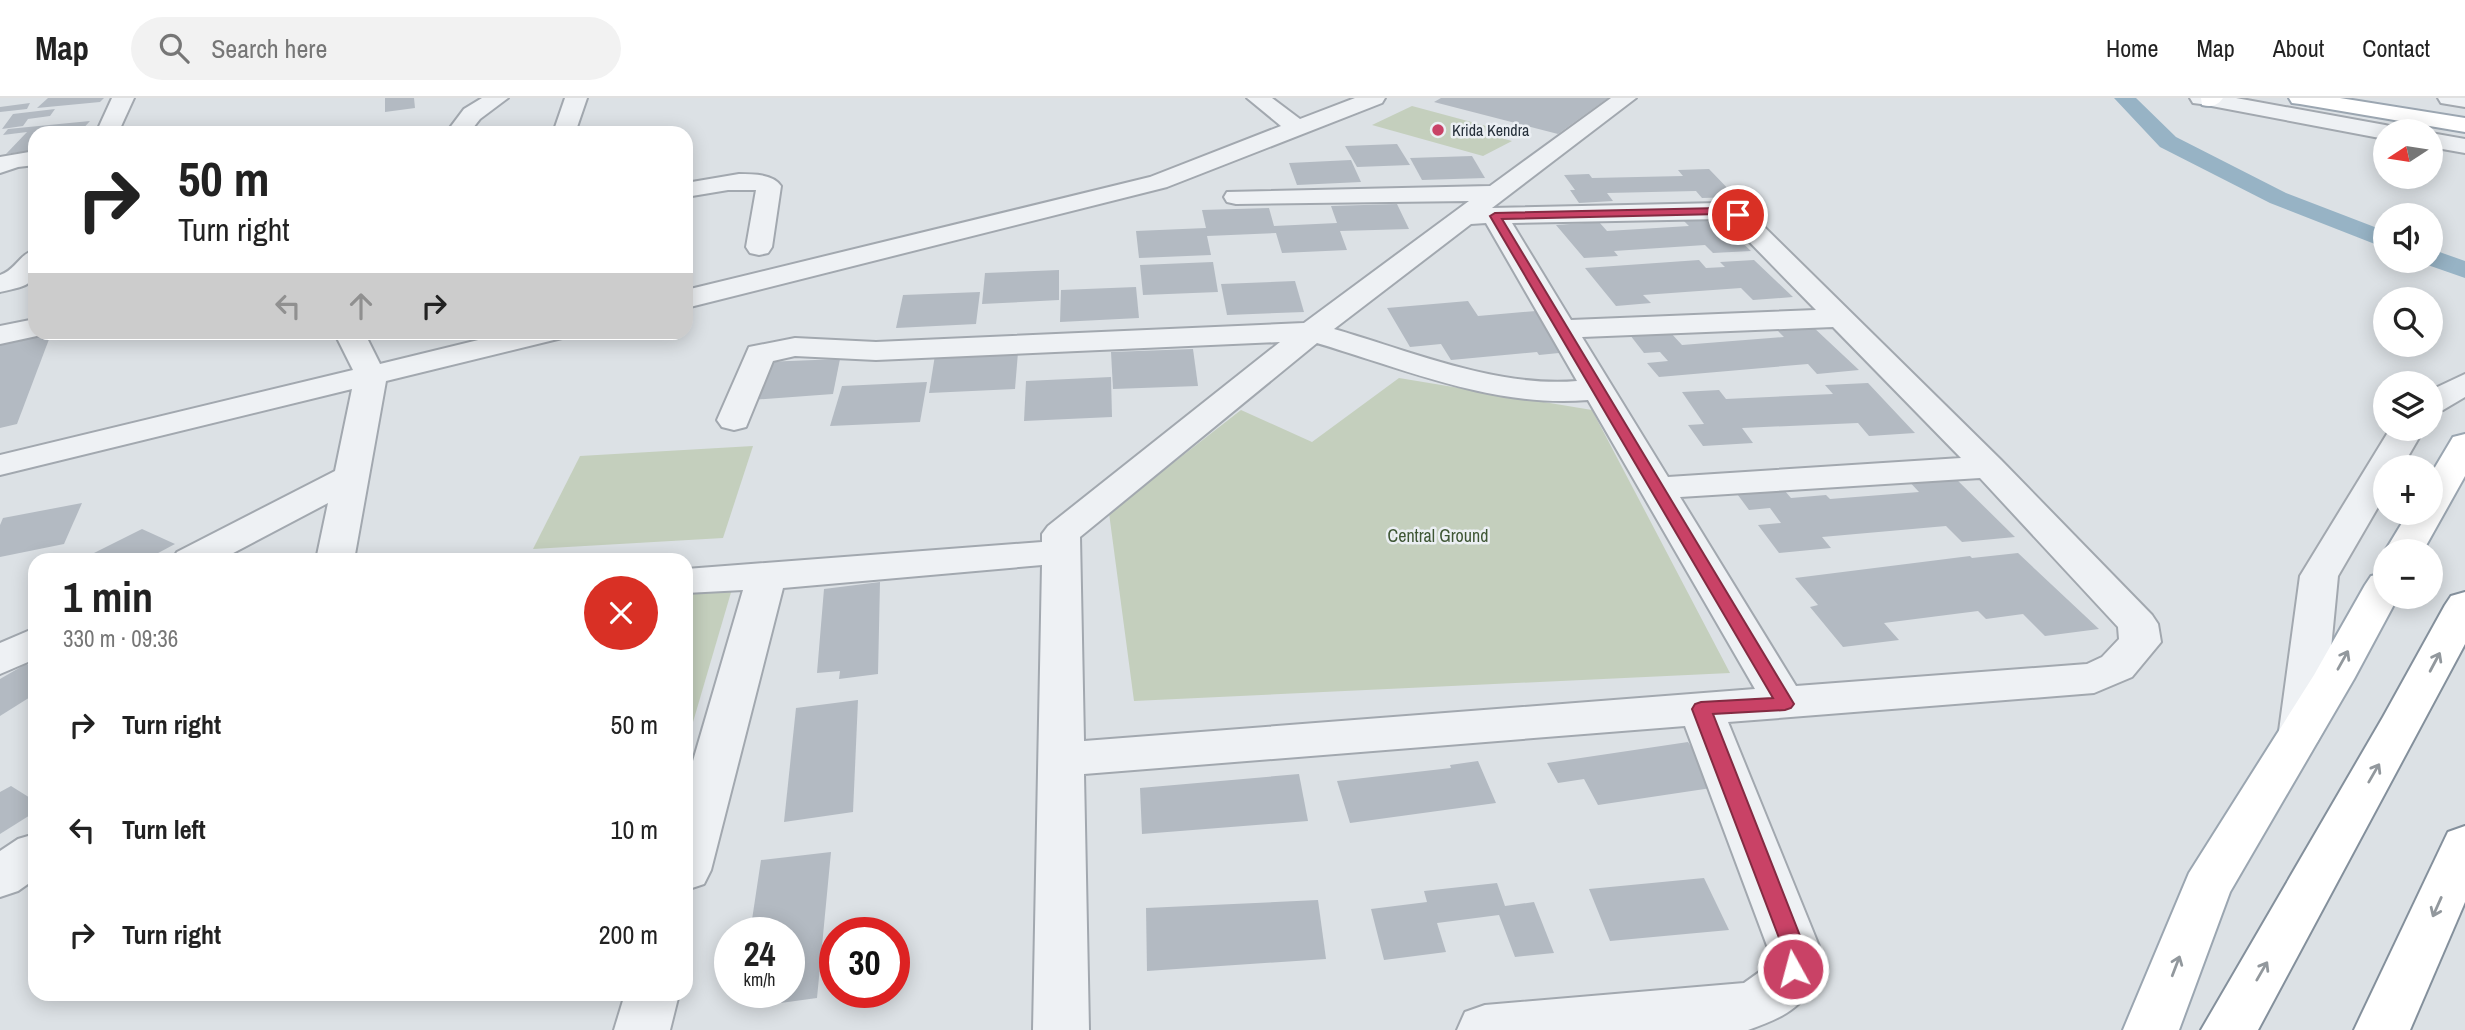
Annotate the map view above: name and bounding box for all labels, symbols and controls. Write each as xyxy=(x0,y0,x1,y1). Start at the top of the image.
search box xyxy=(131,17,621,80)
text: Map xyxy=(35,26,89,70)
icon: search xyxy=(155,29,193,67)
text: Search here xyxy=(211,31,327,66)
text: Home xyxy=(2106,32,2158,64)
text: Map xyxy=(2196,32,2235,64)
text: About xyxy=(2273,32,2324,64)
text: Contact xyxy=(2362,32,2430,64)
place label: Krida Kendra xyxy=(1452,119,1530,141)
north arrow xyxy=(2373,119,2443,189)
map controls xyxy=(2373,119,2443,609)
marker: Krida Kendra xyxy=(1430,122,1446,138)
text: 50 m xyxy=(178,145,270,211)
icon: right xyxy=(63,154,154,245)
pin xyxy=(1708,185,1768,245)
icon: arrive xyxy=(1719,196,1757,234)
button: sound xyxy=(2373,203,2443,273)
text: Turn right xyxy=(178,208,290,251)
icon: left xyxy=(269,287,307,325)
icon: ahead xyxy=(342,287,380,325)
icon: right xyxy=(415,287,453,325)
button: search xyxy=(2373,287,2443,357)
button: layers xyxy=(2373,371,2443,441)
button: + xyxy=(2373,455,2443,525)
park label: Central Ground xyxy=(1388,523,1488,548)
button: − xyxy=(2373,539,2443,609)
text: 1 min xyxy=(63,569,153,625)
button: close xyxy=(584,576,658,650)
text: 330 m · 09:36 xyxy=(63,623,178,654)
one-way arrow xyxy=(2337,650,2350,671)
one-way arrow xyxy=(2429,652,2442,673)
icon: right xyxy=(63,706,101,744)
text: Turn right xyxy=(122,707,221,742)
text: 50 m xyxy=(611,707,658,742)
one-way arrow xyxy=(2367,763,2381,783)
icon: left xyxy=(63,811,101,849)
text: Turn left xyxy=(122,812,206,847)
text: 10 m xyxy=(611,812,658,847)
one-way arrow xyxy=(2430,896,2443,917)
icon: right xyxy=(63,916,101,954)
text: Turn right xyxy=(122,917,221,952)
text: 200 m xyxy=(599,917,658,952)
speed limit sign: 30 xyxy=(819,917,910,1008)
text: 24 xyxy=(744,930,775,977)
position arrow xyxy=(1756,932,1830,1006)
one-way arrow xyxy=(2171,956,2184,978)
one-way arrow xyxy=(2255,961,2269,981)
text: km/h xyxy=(744,967,776,992)

